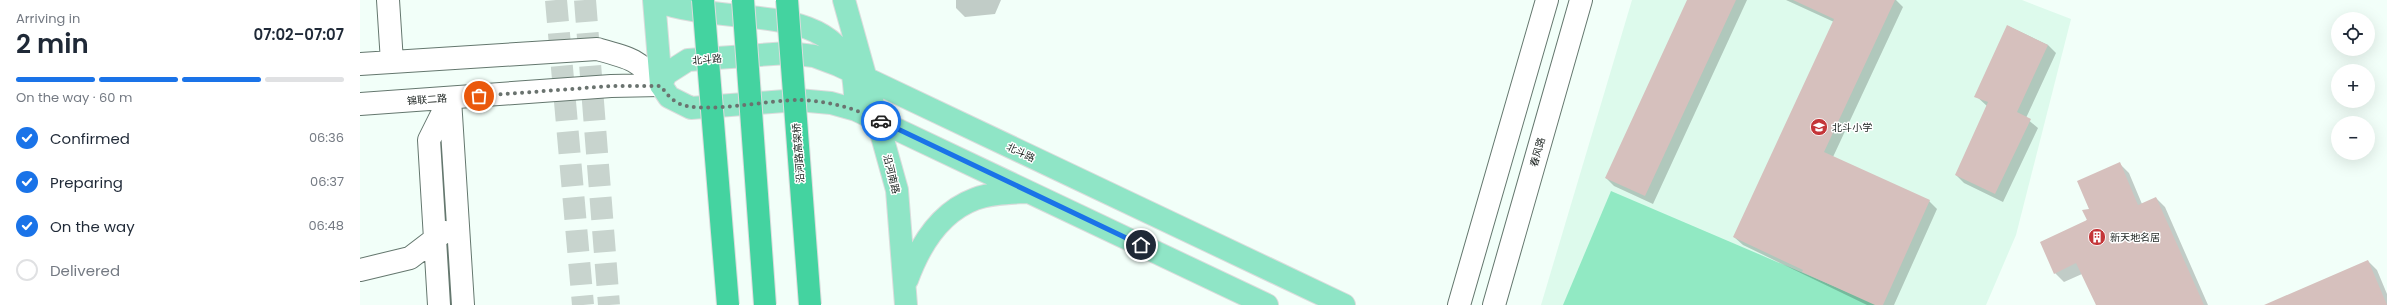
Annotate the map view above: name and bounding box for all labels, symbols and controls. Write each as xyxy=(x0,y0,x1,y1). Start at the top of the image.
text: Arriving in xyxy=(16,9,80,28)
map controls xyxy=(2331,12,2375,160)
button: locate xyxy=(2331,12,2375,56)
text: 07:02–07:07 xyxy=(254,24,344,45)
text: 2 min xyxy=(16,26,89,62)
street label: 北斗路 xyxy=(691,51,723,68)
button: + xyxy=(2331,64,2375,108)
pin xyxy=(462,79,496,113)
icon: bag xyxy=(468,85,490,107)
text: On the way · 60 m xyxy=(16,88,132,107)
street label: 锦联二路 xyxy=(407,91,448,108)
courier xyxy=(861,101,901,141)
icon: car xyxy=(870,110,892,132)
button: − xyxy=(2331,116,2375,160)
school or university icon: 北斗小学 xyxy=(1809,117,1829,137)
place label: 北斗小学 xyxy=(1832,120,1872,135)
street label: 沿河路高架桥 xyxy=(789,123,808,183)
icon: check xyxy=(16,127,38,149)
text: Confirmed xyxy=(50,128,130,149)
text: 06:36 xyxy=(309,128,344,147)
street label: 春风路 xyxy=(1526,136,1549,169)
street label: 北斗路 xyxy=(1004,139,1038,166)
street label: 沿河南路 xyxy=(879,153,904,195)
icon: check xyxy=(16,171,38,193)
text: Preparing xyxy=(50,172,123,193)
text: 06:37 xyxy=(310,172,344,191)
icon: check xyxy=(16,215,38,237)
text: On the way xyxy=(50,216,135,237)
text: 06:48 xyxy=(308,216,344,235)
building icon: 新天地名居 xyxy=(2087,227,2107,247)
pin xyxy=(1124,228,1158,262)
place label: 新天地名居 xyxy=(2110,230,2160,245)
icon: home xyxy=(1130,234,1152,256)
text: Delivered xyxy=(50,260,120,281)

